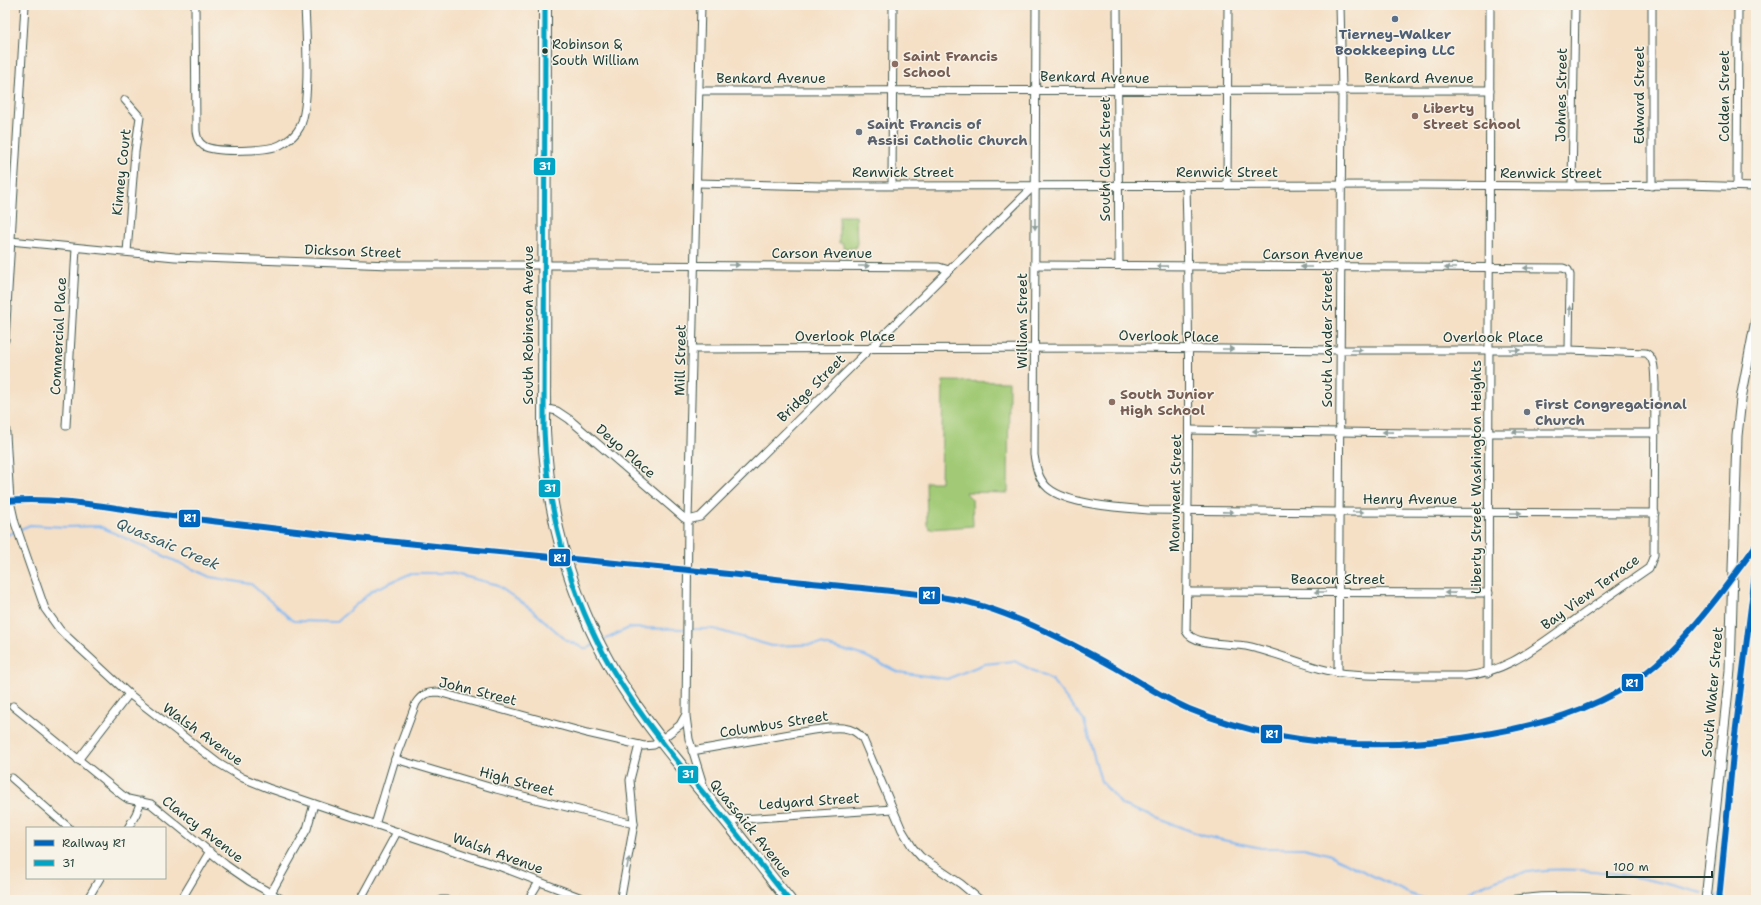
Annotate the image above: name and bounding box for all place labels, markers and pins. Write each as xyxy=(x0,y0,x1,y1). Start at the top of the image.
marker: Tierney-Walker Bookkeeping LLC xyxy=(1390,14,1400,24)
place label: Tierney-Walker Bookkeeping LLC xyxy=(1335,25,1455,59)
place label: Robinson & South William xyxy=(552,36,639,69)
marker: Robinson & South William xyxy=(540,46,550,56)
place label: Saint Francis School xyxy=(903,47,998,81)
marker: Saint Francis School xyxy=(890,59,900,69)
place label: Liberty Street School xyxy=(1423,99,1521,133)
marker: Liberty Street School xyxy=(1410,111,1420,121)
place label: Saint Francis of Assisi Catholic Church xyxy=(867,115,1028,149)
marker: Saint Francis of Assisi Catholic Church xyxy=(854,127,864,137)
place label: South Junior High School xyxy=(1120,385,1215,419)
place label: First Congregational Church xyxy=(1535,395,1687,429)
marker: South Junior High School xyxy=(1107,397,1117,407)
marker: First Congregational Church xyxy=(1522,407,1532,417)

